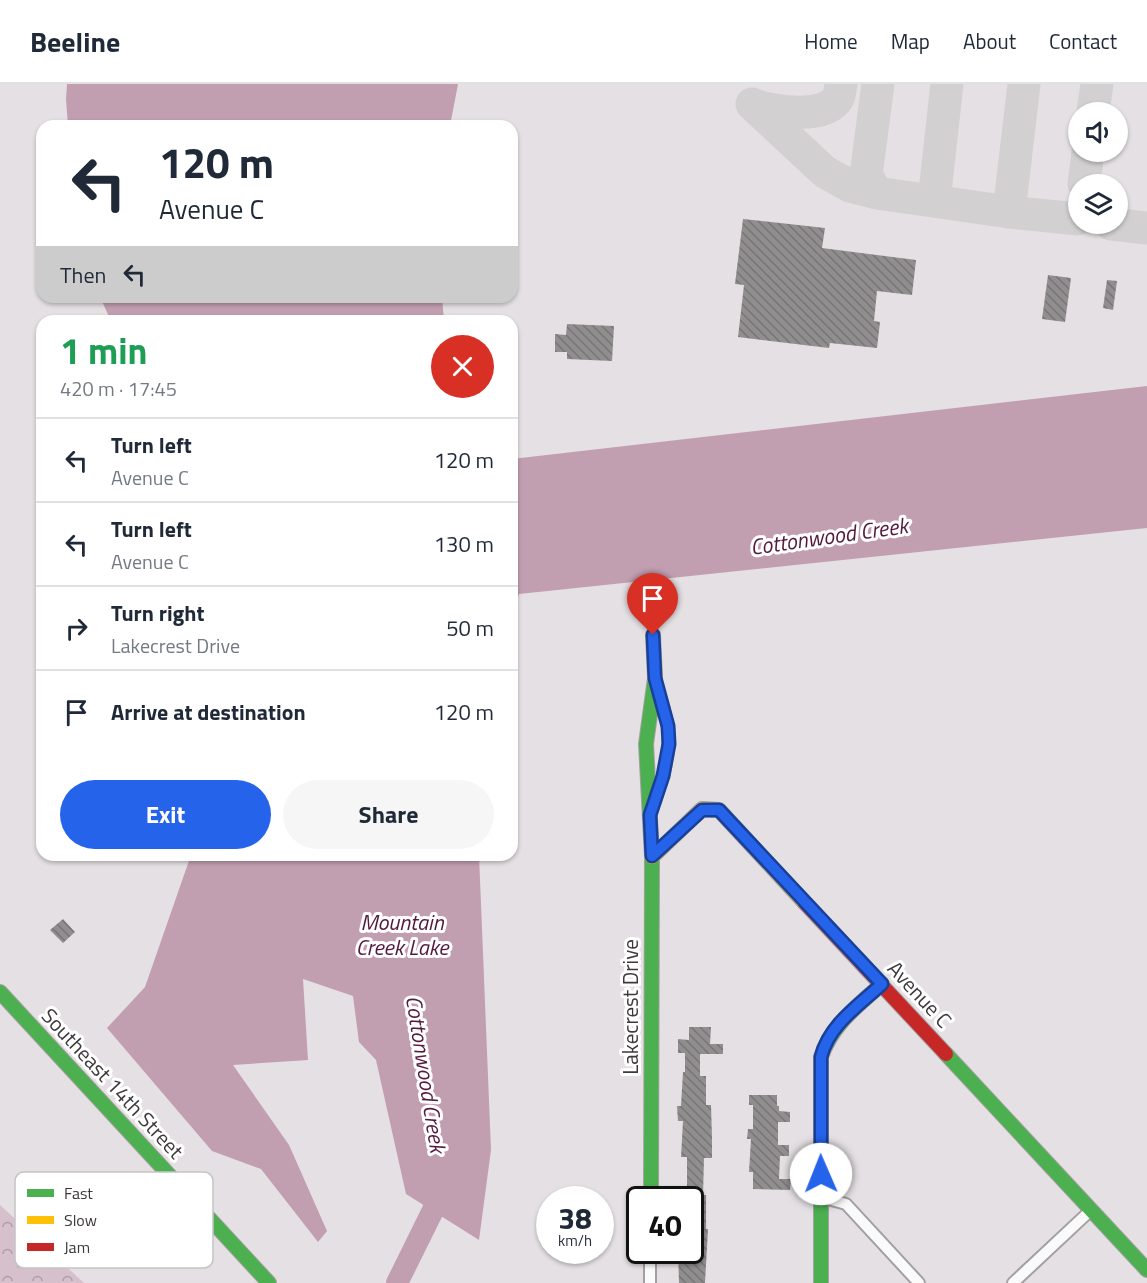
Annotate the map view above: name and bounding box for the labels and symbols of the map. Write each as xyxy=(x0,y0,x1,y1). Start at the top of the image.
water label: Cottonwood Creek xyxy=(748,508,912,564)
pin xyxy=(627,573,678,635)
water label: Mountain Creek Lake xyxy=(356,905,450,964)
street label: Lakecrest Drive xyxy=(614,939,646,1075)
street label: Avenue C xyxy=(880,953,960,1035)
water label: Cottonwood Creek xyxy=(397,993,456,1157)
street label: Southeast 14th Street xyxy=(34,1000,192,1166)
position arrow xyxy=(789,1142,853,1206)
legend xyxy=(15,1172,213,1268)
text: Fast xyxy=(64,1181,93,1205)
speed limit sign: 40 xyxy=(626,1186,704,1264)
text: Slow xyxy=(64,1208,97,1232)
text: Jam xyxy=(64,1235,90,1259)

